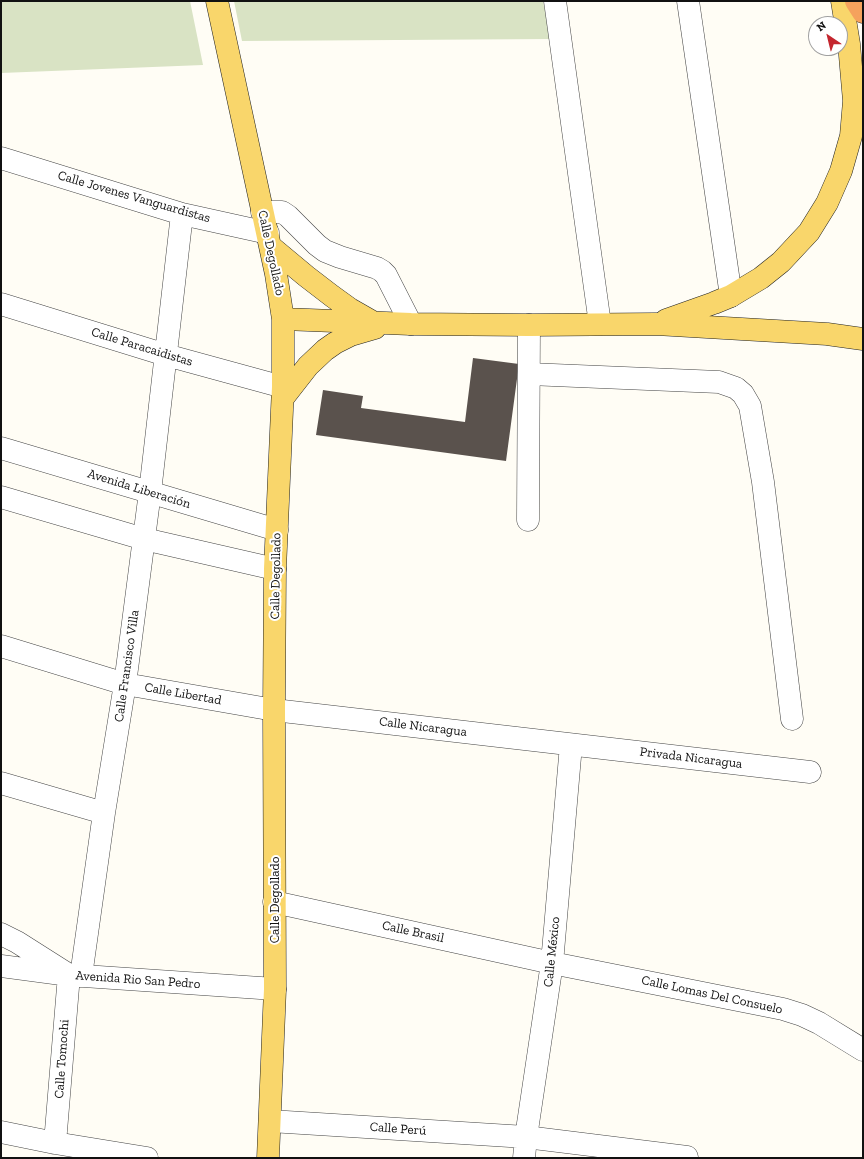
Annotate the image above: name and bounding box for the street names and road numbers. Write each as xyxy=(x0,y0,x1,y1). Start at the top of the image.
street label: Calle Jovenes Vanguardistas xyxy=(56,168,212,226)
street label: Calle Degollado xyxy=(254,209,288,297)
street label: Calle Paracaidistas xyxy=(89,324,195,370)
street label: Avenida Liberación xyxy=(86,466,192,512)
street label: Calle Degollado xyxy=(267,533,285,619)
street label: Calle Francisco Villa xyxy=(111,609,143,723)
street label: Calle Libertad xyxy=(143,680,223,708)
street label: Calle Nicaragua xyxy=(378,714,468,740)
street label: Privada Nicaragua xyxy=(639,744,743,772)
street label: Calle Degollado xyxy=(267,857,283,943)
street label: Calle México xyxy=(541,916,563,988)
street label: Calle Brasil xyxy=(381,918,445,946)
street label: Avenida Rio San Pedro xyxy=(75,968,201,992)
street label: Calle Lomas Del Consuelo xyxy=(640,972,784,1018)
street label: Calle Tomochi xyxy=(51,1019,73,1099)
street label: Calle Perú xyxy=(369,1119,427,1139)

